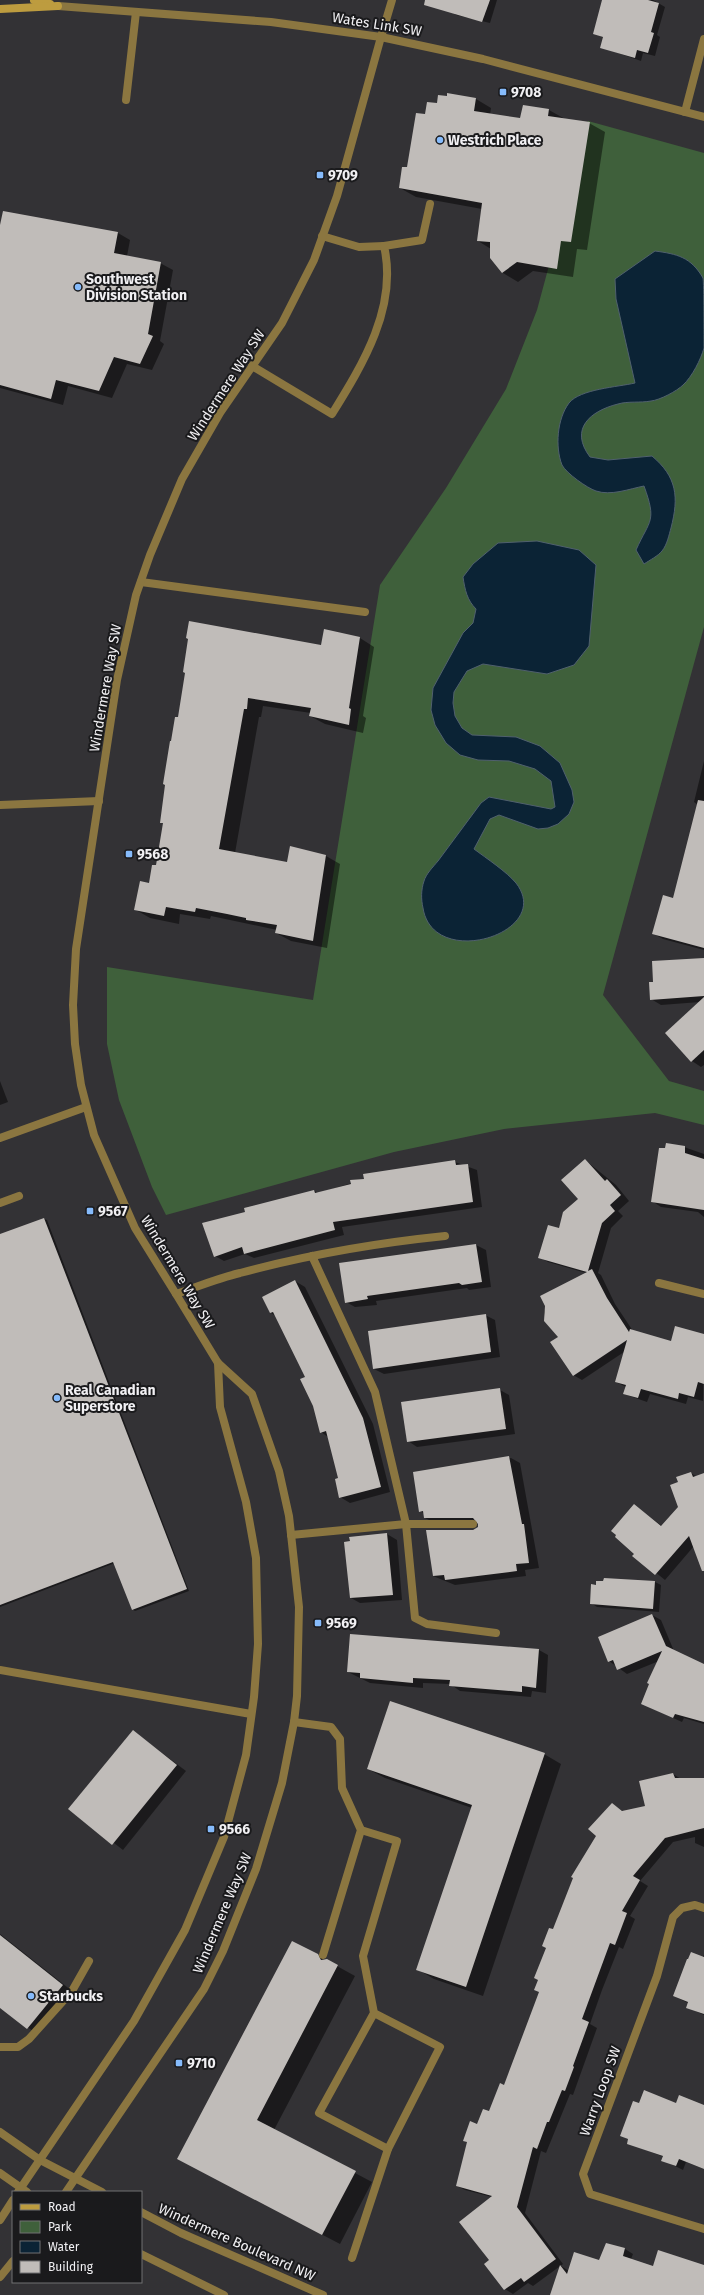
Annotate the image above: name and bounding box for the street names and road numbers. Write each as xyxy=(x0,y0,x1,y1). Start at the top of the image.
street label: Wates Link SW xyxy=(331,9,423,40)
street label: Windermere Way SW xyxy=(184,326,269,444)
street label: Windermere Way SW xyxy=(86,623,125,753)
street label: Windermere Way SW xyxy=(137,1212,218,1332)
street label: Windermere Way SW xyxy=(189,1850,256,1976)
street label: Warry Loop SW xyxy=(576,2044,625,2138)
street label: Windermere Boulevard NW xyxy=(156,2200,318,2285)

